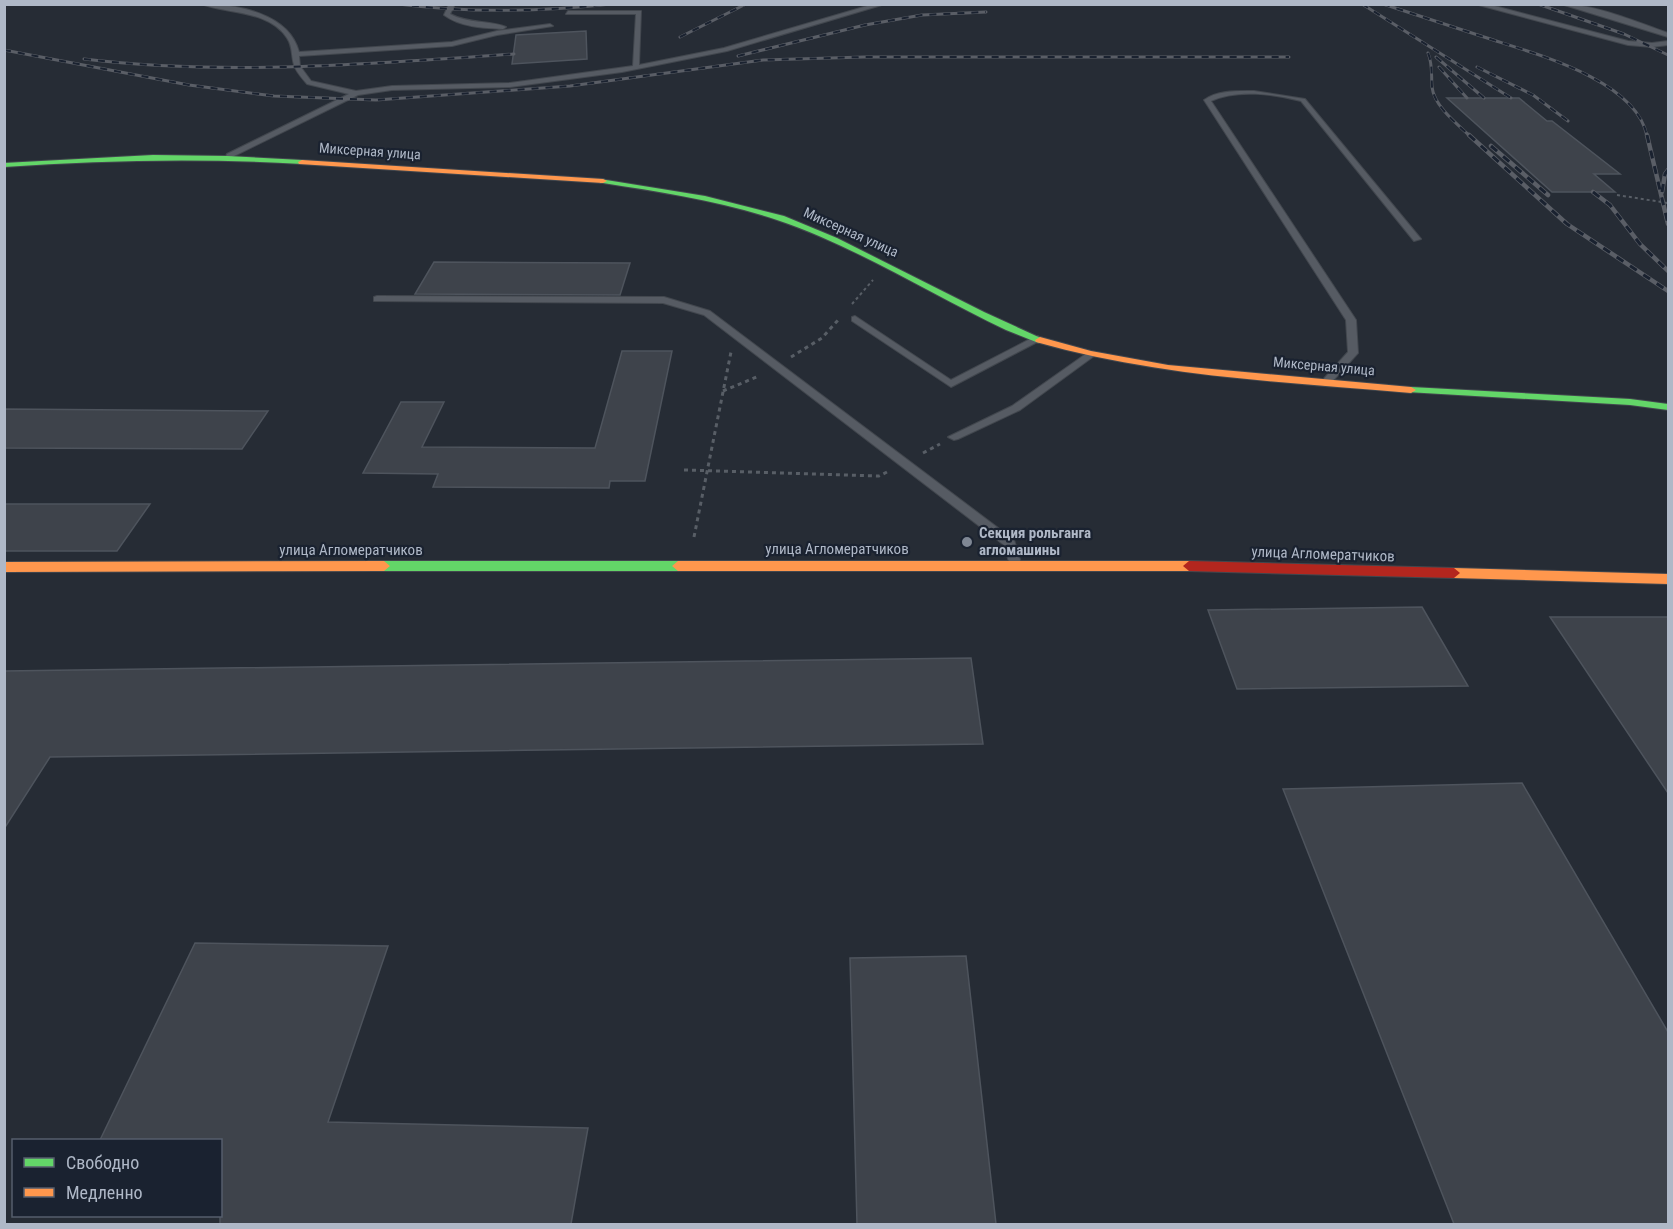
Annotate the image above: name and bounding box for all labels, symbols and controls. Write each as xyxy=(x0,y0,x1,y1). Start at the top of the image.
street label: Миксерная улица xyxy=(319,139,421,163)
street label: Миксерная улица xyxy=(801,204,901,260)
street label: Миксерная улица xyxy=(1273,354,1375,378)
place label: Секция рольганга агломашины xyxy=(979,524,1091,559)
marker: Секция рольганга агломашины xyxy=(960,535,974,549)
street label: улица Агломератчиков xyxy=(765,540,909,558)
street label: улица Агломератчиков xyxy=(279,541,423,559)
street label: улица Агломератчиков xyxy=(1251,543,1395,565)
legend xyxy=(12,1139,222,1217)
text: Свободно xyxy=(66,1152,139,1173)
text: Медленно xyxy=(66,1182,143,1203)

